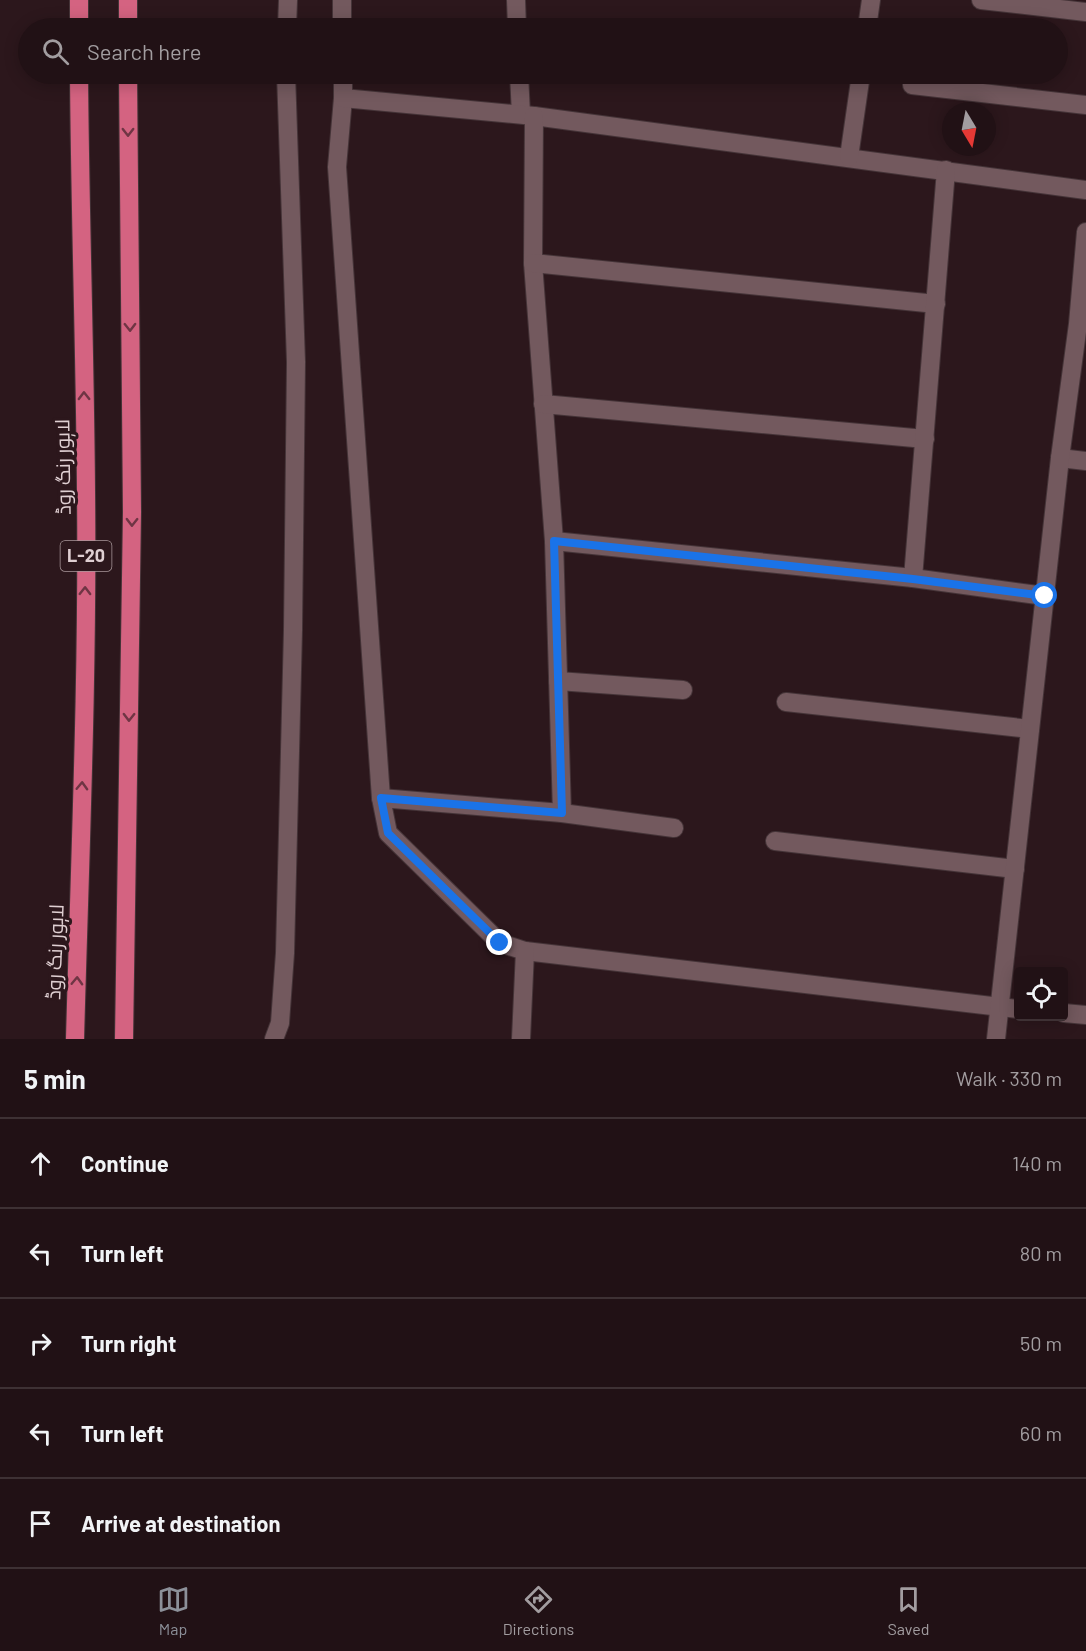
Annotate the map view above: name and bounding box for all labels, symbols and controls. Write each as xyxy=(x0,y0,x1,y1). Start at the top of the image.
search box xyxy=(18,18,1068,84)
icon: search xyxy=(39,35,72,68)
text: Search here xyxy=(87,38,201,64)
north arrow xyxy=(942,102,996,156)
one-way arrow xyxy=(122,127,135,136)
one-way arrow xyxy=(124,322,136,331)
one-way arrow xyxy=(78,391,90,400)
street label: لاہور رنگ روڈ xyxy=(49,419,77,515)
one-way arrow xyxy=(126,517,138,526)
road number: L-20 xyxy=(60,541,112,571)
route start xyxy=(1031,582,1057,608)
one-way arrow xyxy=(79,586,91,595)
one-way arrow xyxy=(123,712,136,721)
one-way arrow xyxy=(76,781,89,790)
street label: لاہور رنگ روڈ xyxy=(40,904,70,1000)
route end xyxy=(486,929,512,955)
map controls xyxy=(1014,967,1068,1021)
button: locate xyxy=(1014,967,1068,1021)
one-way arrow xyxy=(70,976,83,985)
text: 5 min xyxy=(24,1063,86,1094)
text: Walk · 330 m xyxy=(956,1066,1062,1090)
icon: ahead xyxy=(24,1147,57,1180)
text: Continue xyxy=(81,1150,169,1176)
text: 140 m xyxy=(1012,1151,1062,1175)
icon: left xyxy=(24,1237,57,1270)
text: Turn left xyxy=(81,1240,164,1266)
text: 80 m xyxy=(1020,1241,1062,1265)
icon: right xyxy=(24,1327,57,1360)
text: Turn right xyxy=(81,1330,176,1356)
text: 50 m xyxy=(1020,1331,1062,1355)
icon: left xyxy=(24,1417,57,1450)
text: Turn left xyxy=(81,1420,164,1446)
text: 60 m xyxy=(1020,1421,1062,1445)
icon: arrive xyxy=(24,1507,57,1540)
text: Arrive at destination xyxy=(81,1510,280,1536)
tab: Map xyxy=(157,1583,190,1638)
tab: Directions xyxy=(503,1583,574,1638)
tab: Saved xyxy=(887,1583,929,1638)

